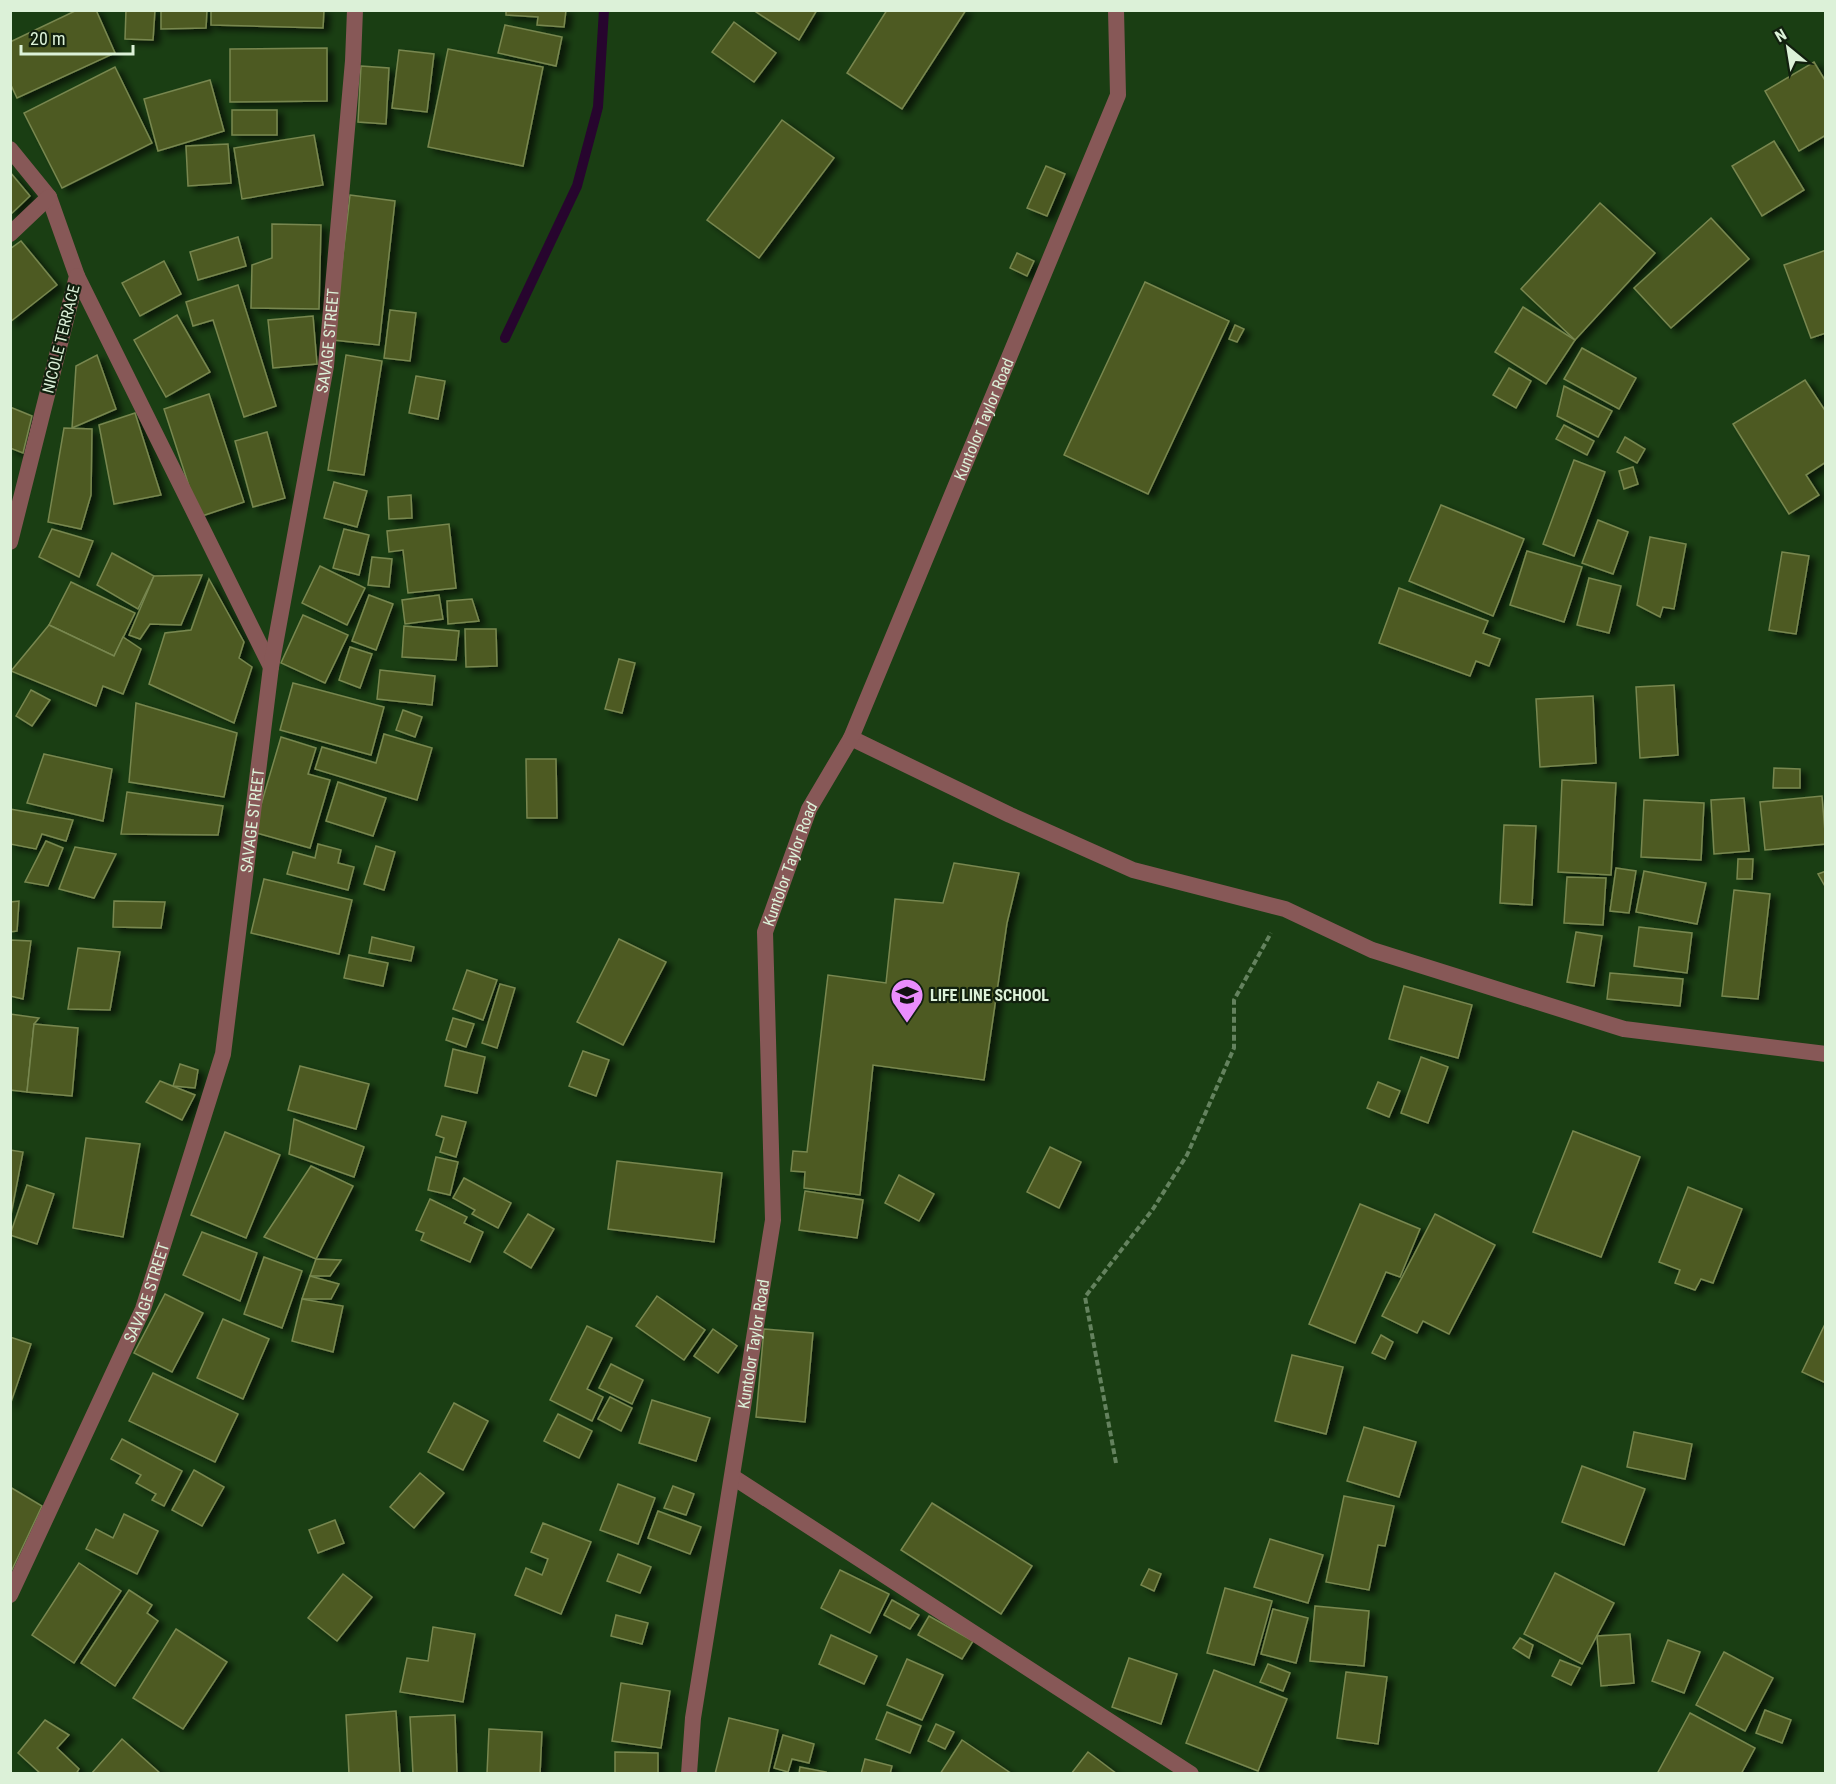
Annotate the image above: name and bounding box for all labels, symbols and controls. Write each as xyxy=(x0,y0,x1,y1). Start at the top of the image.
scale bar xyxy=(21,18,134,56)
north arrow xyxy=(1758,18,1818,78)
text: N xyxy=(1772,25,1790,46)
text: 20 m xyxy=(30,28,65,49)
street label: NICOLE TERRACE xyxy=(38,283,84,395)
street label: SAVAGE STREET xyxy=(312,288,342,394)
street label: Kuntolor Taylor Road xyxy=(950,355,1017,483)
street label: SAVAGE STREET xyxy=(236,767,268,874)
street label: Kuntolor Taylor Road xyxy=(758,798,821,929)
school or university icon: LIFE LINE SCHOOL xyxy=(889,977,925,1024)
place label: LIFE LINE SCHOOL xyxy=(930,986,1049,1005)
street label: SAVAGE STREET xyxy=(119,1240,173,1346)
street label: Kuntolor Taylor Road xyxy=(733,1278,773,1410)

